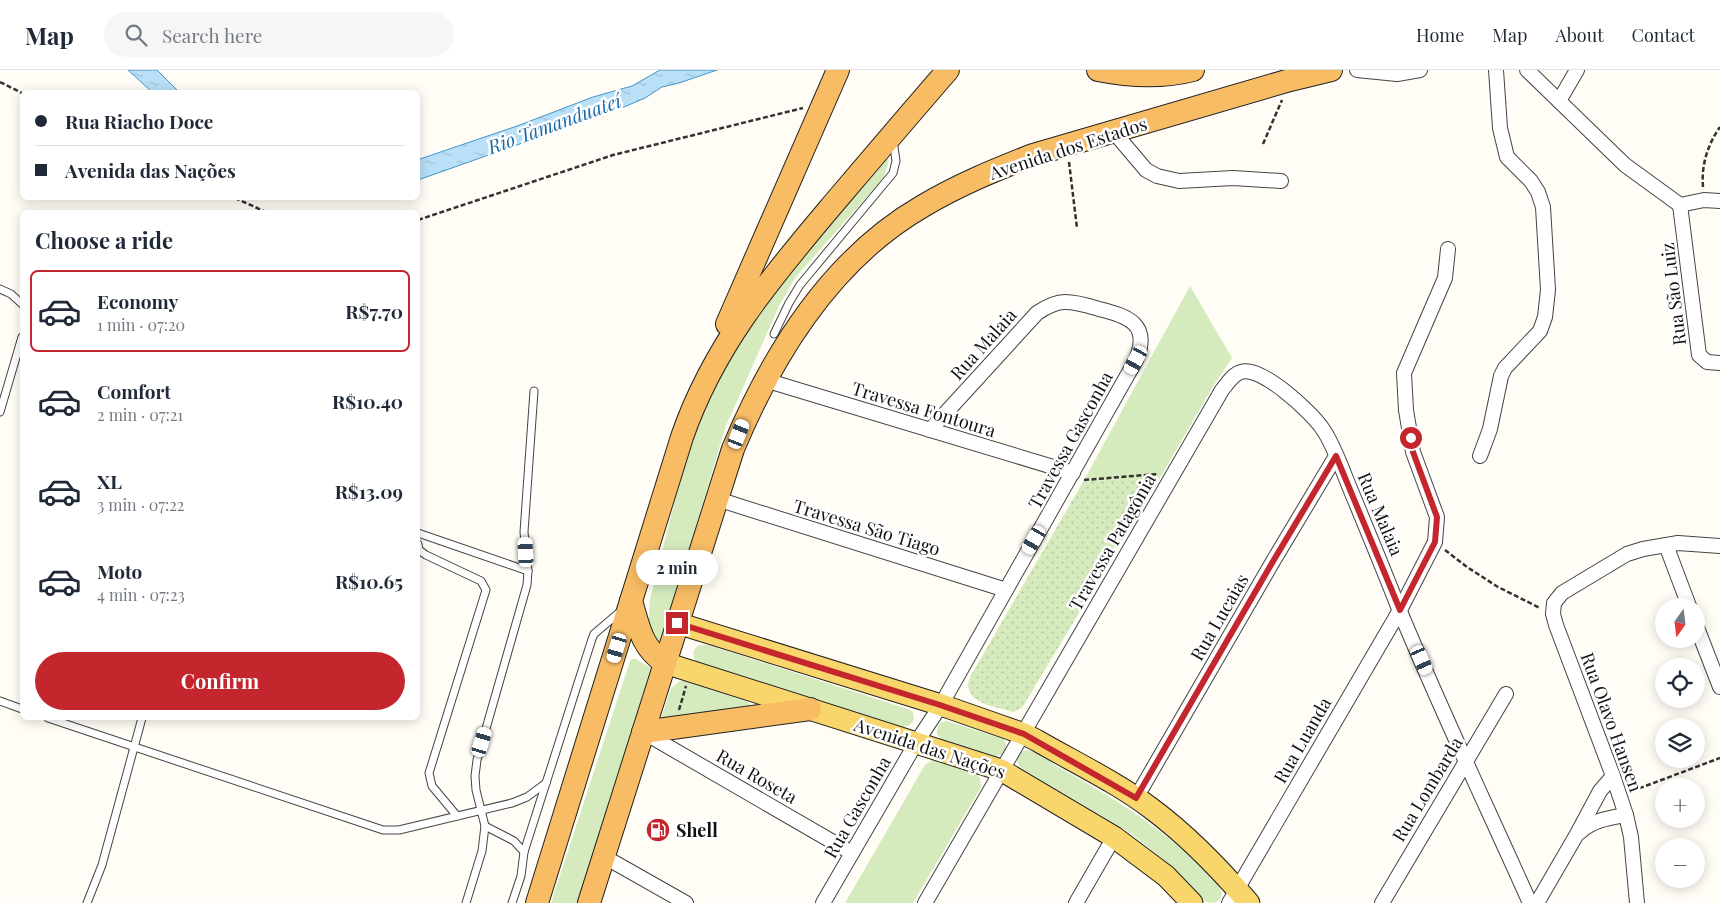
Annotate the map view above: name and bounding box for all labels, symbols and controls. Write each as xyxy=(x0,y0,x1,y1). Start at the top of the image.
search box xyxy=(104,12,454,57)
text: Map xyxy=(25,19,74,51)
icon: search xyxy=(122,21,150,49)
text: Search here xyxy=(162,22,262,48)
text: Home xyxy=(1416,23,1464,47)
text: Map xyxy=(1492,23,1527,47)
text: About xyxy=(1555,23,1604,47)
text: Contact xyxy=(1632,23,1695,47)
water label: Rio Tamanduateí xyxy=(483,86,626,160)
text: Rua Riacho Doce xyxy=(65,108,213,134)
street label: Avenida dos Estados xyxy=(985,111,1150,185)
text: Avenida das Nações xyxy=(65,157,236,183)
text: Choose a ride xyxy=(35,225,173,255)
street label: Rua São Luiz xyxy=(1655,241,1691,347)
text: Economy xyxy=(97,288,178,314)
icon: car xyxy=(37,289,82,334)
text: R$7.70 xyxy=(345,298,403,324)
street label: Rua Malaia xyxy=(945,303,1021,385)
text: 1 min · 07:20 xyxy=(97,314,185,335)
car xyxy=(1122,343,1149,377)
street label: Travessa Gasconha xyxy=(1022,367,1118,513)
street label: Travessa Fontoura xyxy=(849,376,999,442)
text: Comfort xyxy=(97,378,171,404)
icon: car xyxy=(37,379,82,424)
text: R$10.40 xyxy=(332,388,403,414)
text: 2 min · 07:21 xyxy=(97,404,183,425)
car xyxy=(726,417,751,451)
route start xyxy=(1400,427,1422,449)
text: XL xyxy=(97,468,122,494)
icon: car xyxy=(37,469,82,514)
street label: Travessa Patagônia xyxy=(1063,469,1161,615)
street label: Rua Malaia xyxy=(1353,469,1409,559)
text: R$13.09 xyxy=(335,478,403,504)
street label: Travessa São Tiago xyxy=(791,493,943,561)
text: 3 min · 07:22 xyxy=(97,494,185,515)
car xyxy=(1020,523,1047,557)
car xyxy=(517,537,534,567)
callout: 2 min xyxy=(636,550,718,586)
text: 2 min xyxy=(656,557,698,578)
text: Moto xyxy=(97,558,142,584)
icon: car xyxy=(37,559,82,604)
text: R$10.65 xyxy=(335,568,403,594)
street label: Rua Lucaias xyxy=(1185,569,1253,665)
text: 4 min · 07:23 xyxy=(97,584,185,605)
north arrow xyxy=(1655,598,1705,648)
map controls xyxy=(1655,598,1705,888)
route end xyxy=(666,612,688,634)
car xyxy=(605,631,628,665)
car xyxy=(1409,643,1434,677)
street label: Rua Olavo Hansen xyxy=(1576,649,1648,795)
button: Confirm xyxy=(35,652,405,710)
button: locate xyxy=(1655,658,1705,708)
street label: Rua Luanda xyxy=(1268,693,1336,787)
street label: Avenida das Nações xyxy=(850,712,1009,784)
button: layers xyxy=(1655,718,1705,768)
car xyxy=(470,725,493,759)
street label: Rua Lombarda xyxy=(1386,732,1468,846)
street label: Rua Roseta xyxy=(712,743,802,809)
street label: Rua Gasconha xyxy=(818,752,896,862)
button: + xyxy=(1655,778,1705,828)
fuel station icon: Shell xyxy=(645,817,671,843)
place label: Shell xyxy=(676,818,718,842)
button: − xyxy=(1655,838,1705,888)

